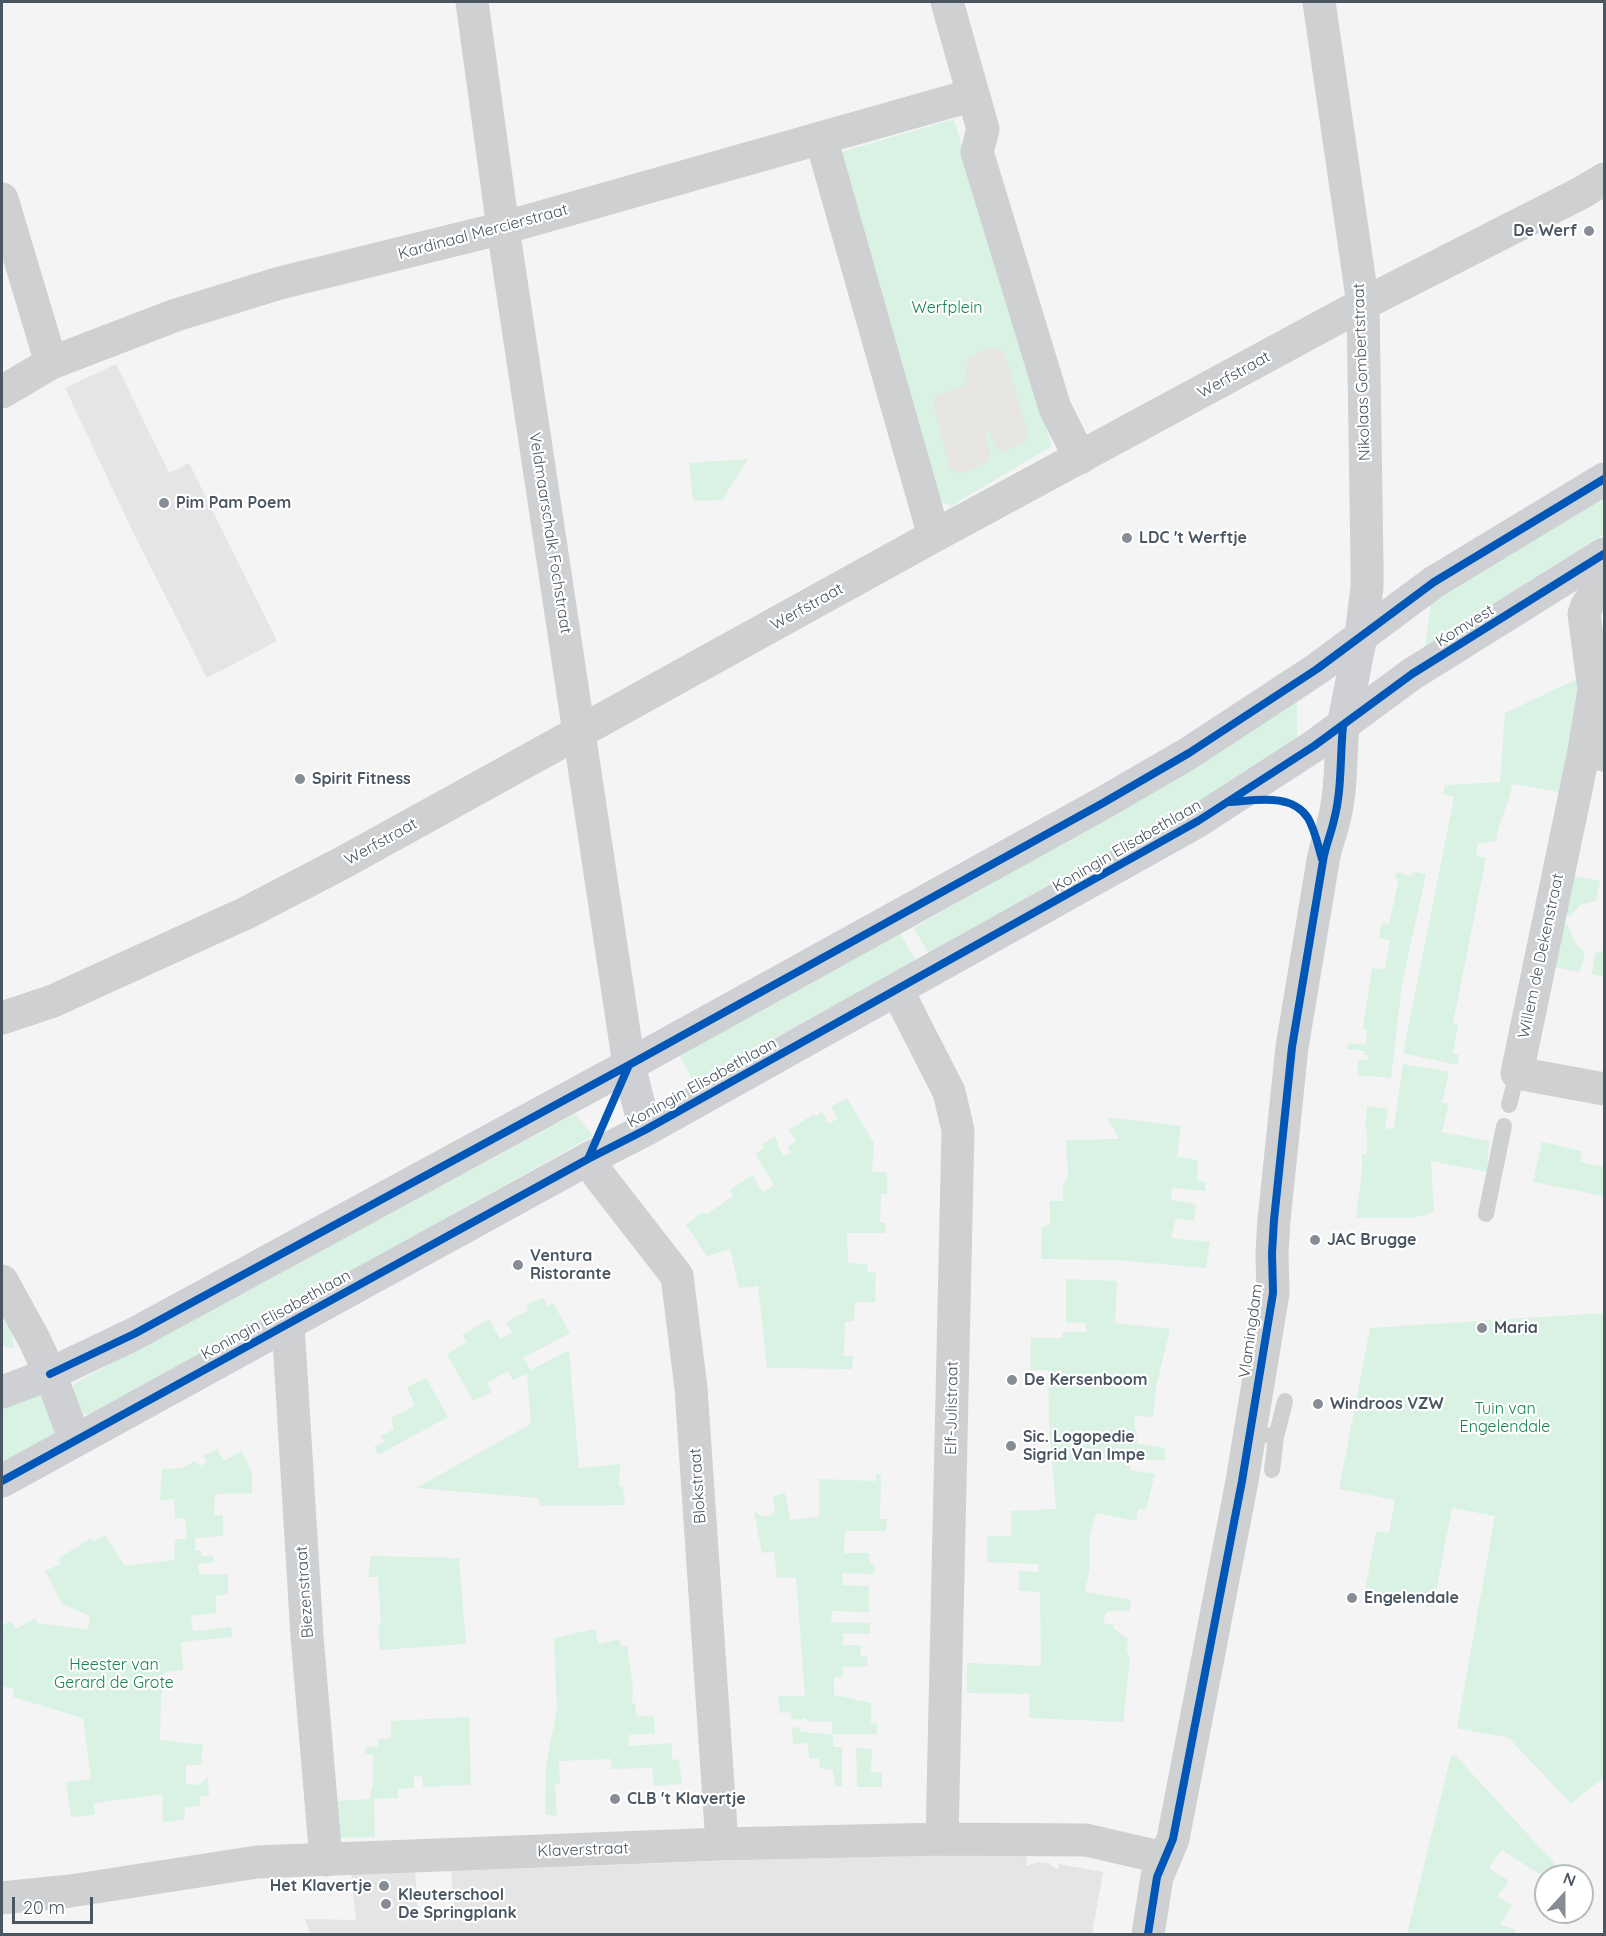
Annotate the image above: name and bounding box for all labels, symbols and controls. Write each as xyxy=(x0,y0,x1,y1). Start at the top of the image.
street label: Kardinaal Mercierstraat xyxy=(396,200,570,264)
place label: De Werf xyxy=(1513,221,1577,241)
marker: De Werf xyxy=(1582,224,1596,238)
street label: Nikolaas Gombertstraat xyxy=(1349,283,1375,461)
park label: Werfplein xyxy=(911,298,983,318)
street label: Werfstraat xyxy=(1194,347,1274,403)
street label: Veldmaarschalk Fochstraat xyxy=(525,431,575,635)
place label: Pim Pam Poem xyxy=(176,493,291,513)
marker: Pim Pam Poem xyxy=(157,496,171,510)
place label: LDC 't Werftje xyxy=(1139,528,1247,548)
marker: LDC 't Werftje xyxy=(1120,531,1134,545)
street label: Werfstraat xyxy=(767,579,847,635)
street label: Komvest xyxy=(1432,601,1498,651)
place label: Spirit Fitness xyxy=(312,769,411,789)
marker: Spirit Fitness xyxy=(293,772,307,786)
street label: Koningin Elisabethlaan xyxy=(1049,796,1205,896)
street label: Werfstraat xyxy=(341,814,421,870)
street label: Willem de Dekenstraat xyxy=(1514,872,1568,1040)
street label: Koningin Elisabethlaan xyxy=(624,1034,780,1132)
place label: JAC Brugge xyxy=(1327,1230,1416,1250)
marker: JAC Brugge xyxy=(1308,1233,1322,1247)
place label: Ventura Ristorante xyxy=(530,1246,611,1284)
marker: Ventura Ristorante xyxy=(511,1258,525,1272)
street label: Koningin Elisabethlaan xyxy=(198,1266,354,1364)
street label: Vlamingdam xyxy=(1235,1283,1267,1379)
place label: Maria xyxy=(1494,1318,1538,1338)
marker: Maria xyxy=(1475,1321,1489,1335)
street label: Elf-Julistraat xyxy=(942,1361,962,1455)
place label: De Kersenboom xyxy=(1024,1370,1147,1390)
marker: De Kersenboom xyxy=(1005,1373,1019,1387)
place label: Windroos VZW xyxy=(1330,1394,1444,1414)
marker: Windroos VZW xyxy=(1311,1397,1325,1411)
park label: Tuin van Engelendale xyxy=(1460,1399,1550,1437)
place label: Sic. Logopedie Sigrid Van Impe xyxy=(1023,1427,1145,1465)
marker: Sic. Logopedie Sigrid Van Impe xyxy=(1004,1439,1018,1453)
street label: Blokstraat xyxy=(686,1447,710,1525)
street label: Biezenstraat xyxy=(292,1545,318,1639)
place label: Engelendale xyxy=(1364,1588,1459,1608)
marker: Engelendale xyxy=(1345,1591,1359,1605)
park label: Heester van Gerard de Grote xyxy=(54,1655,174,1693)
place label: CLB 't Klavertje xyxy=(627,1789,746,1809)
marker: CLB 't Klavertje xyxy=(608,1792,622,1806)
street label: Klaverstraat xyxy=(537,1839,629,1861)
north arrow xyxy=(1534,1864,1594,1924)
text: N xyxy=(1561,1868,1579,1891)
place label: Het Klavertje xyxy=(270,1876,372,1896)
marker: Het Klavertje xyxy=(377,1879,391,1893)
scale bar xyxy=(15,1885,96,1923)
place label: Kleuterschool De Springplank xyxy=(398,1885,517,1923)
text: 20 m xyxy=(23,1896,65,1919)
marker: Kleuterschool De Springplank xyxy=(379,1897,393,1911)

